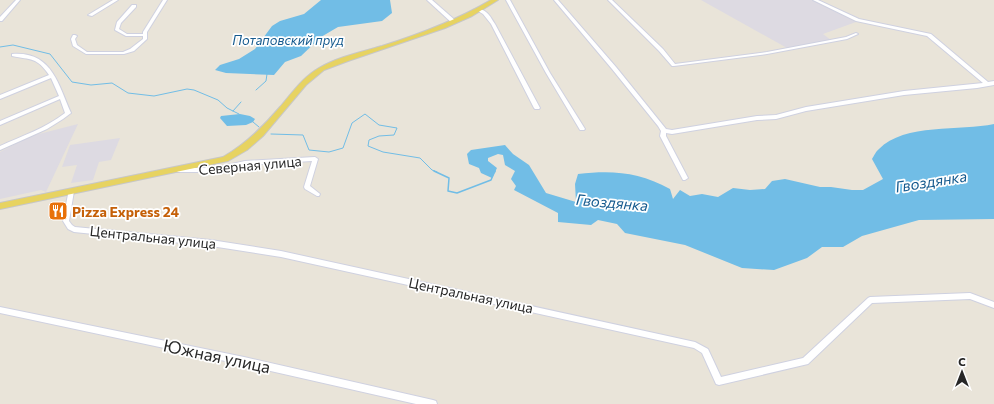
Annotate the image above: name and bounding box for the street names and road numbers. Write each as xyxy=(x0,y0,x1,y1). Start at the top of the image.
street label: Северная улица xyxy=(198,152,302,178)
street label: Центральная улица xyxy=(89,222,217,252)
street label: Центральная улица xyxy=(407,273,535,317)
street label: Южная улица xyxy=(161,334,273,378)

